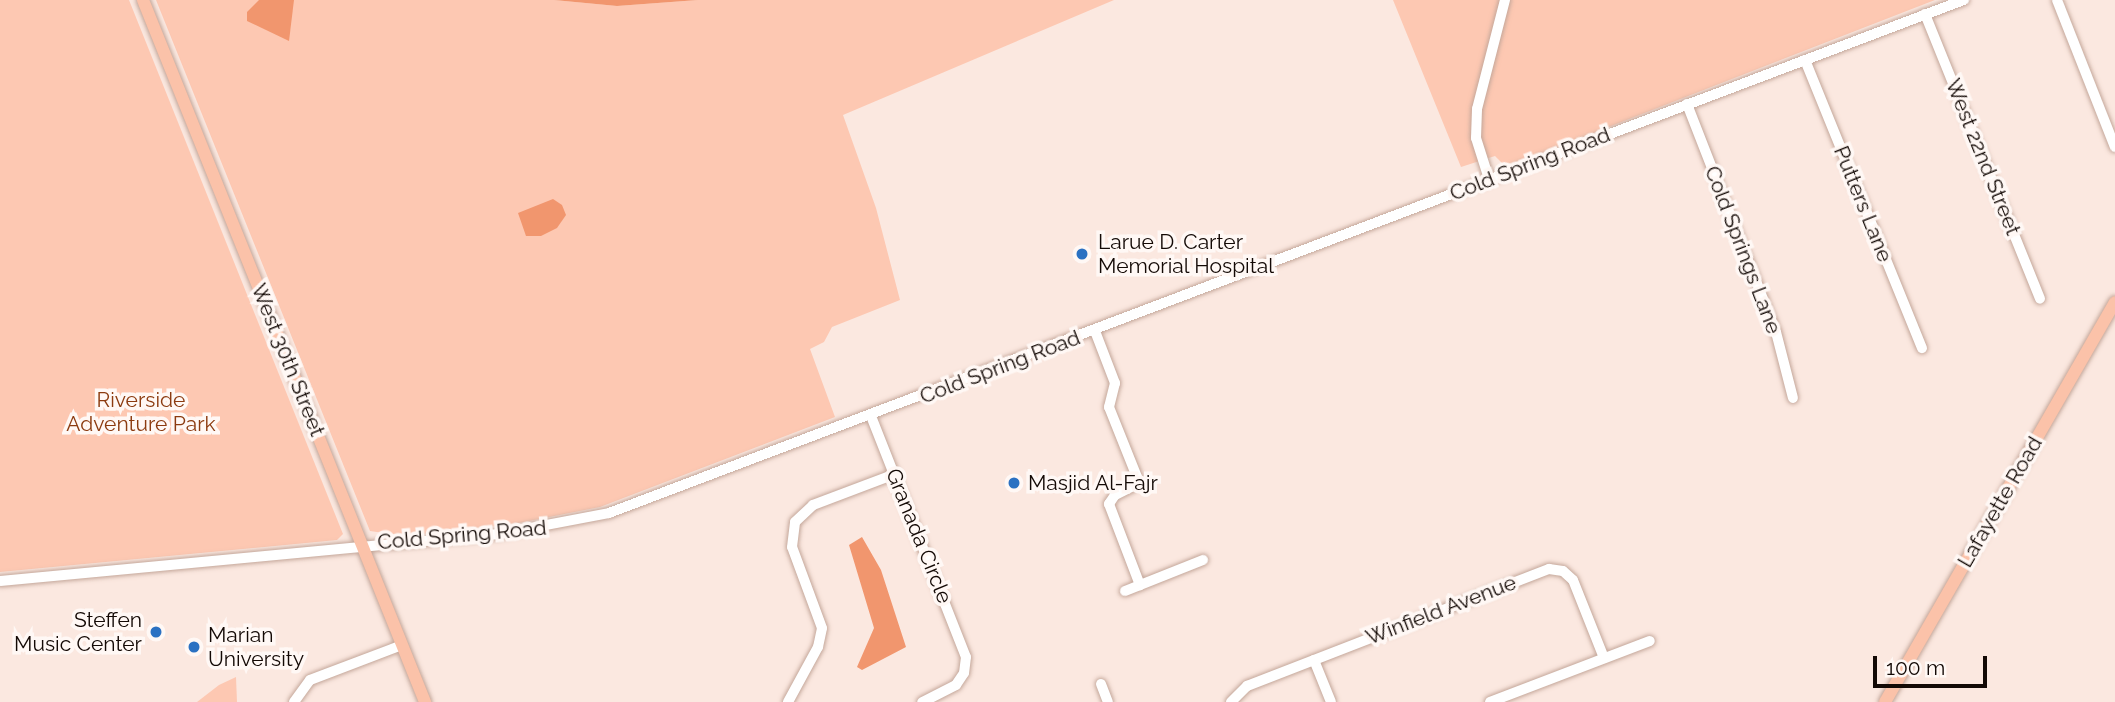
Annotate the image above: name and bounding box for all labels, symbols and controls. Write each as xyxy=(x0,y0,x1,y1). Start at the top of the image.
street label: West 22nd Street xyxy=(1940,75,2026,239)
street label: Cold Spring Road xyxy=(1446,122,1614,206)
street label: Putters Lane xyxy=(1828,142,1898,266)
street label: Cold Springs Lane xyxy=(1699,163,1787,337)
place label: Larue D. Carter Memorial Hospital xyxy=(1098,229,1275,279)
marker: Larue D. Carter Memorial Hospital xyxy=(1072,244,1092,264)
street label: West 30th Street xyxy=(246,280,330,440)
street label: Cold Spring Road xyxy=(916,325,1084,409)
park label: Riverside Adventure Park xyxy=(66,387,216,437)
street label: Lafayette Road xyxy=(1952,432,2048,572)
street label: Granada Circle xyxy=(881,465,957,607)
place label: Masjid Al-Fajr xyxy=(1028,470,1159,496)
marker: Masjid Al-Fajr xyxy=(1006,475,1022,491)
street label: Cold Spring Road xyxy=(376,515,548,555)
street label: Winfield Avenue xyxy=(1362,570,1520,650)
place label: Steffen Music Center xyxy=(14,607,142,657)
place label: Marian University xyxy=(208,622,304,672)
marker: Steffen Music Center xyxy=(148,624,164,640)
marker: Marian University xyxy=(186,639,202,655)
scale bar xyxy=(1877,642,1991,686)
text: 100 m xyxy=(1886,655,1945,680)

